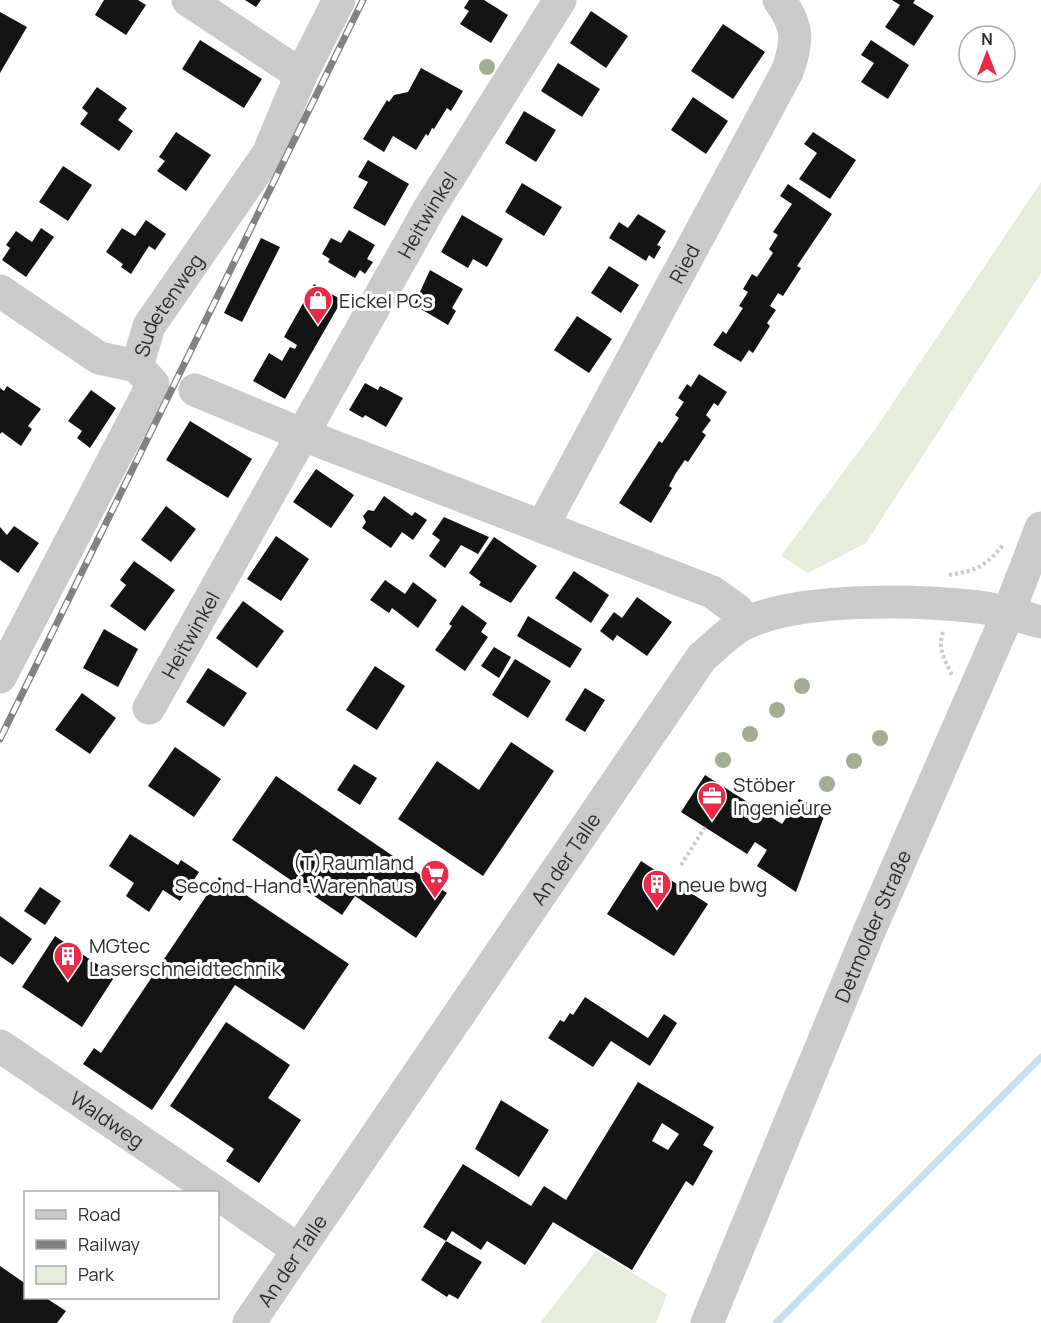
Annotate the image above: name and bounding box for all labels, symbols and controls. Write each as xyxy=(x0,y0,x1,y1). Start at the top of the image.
north arrow xyxy=(957,24,1017,84)
text: N xyxy=(981,28,993,50)
street label: Heitwinkel xyxy=(391,166,463,263)
street label: Ried xyxy=(662,239,705,288)
street label: Sudetenweg xyxy=(127,248,209,360)
shop icon: Eickel PCs xyxy=(302,284,334,326)
place label: Eickel PCs xyxy=(339,287,433,314)
street label: Heitwinkel xyxy=(155,586,225,683)
place label: Stöber Ingenieure xyxy=(733,771,832,821)
office icon: Stöber Ingenieure xyxy=(696,780,728,822)
street label: An der Talle xyxy=(524,807,606,910)
street label: Detmolder Straße xyxy=(828,846,917,1006)
place label: (T)Raumland Second-Hand-Warenhaus xyxy=(175,849,414,899)
supermarket icon: (T)Raumland Second-Hand-Warenhaus xyxy=(419,858,451,900)
building icon: neue bwg xyxy=(641,868,673,910)
place label: neue bwg xyxy=(678,871,767,898)
place label: MGtec Laserschneidtechnik xyxy=(89,932,283,982)
building icon: MGtec Laserschneidtechnik xyxy=(52,940,84,982)
street label: Waldweg xyxy=(65,1084,150,1154)
legend xyxy=(24,1191,219,1299)
text: Road xyxy=(78,1202,121,1226)
street label: An der Talle xyxy=(251,1209,333,1312)
text: Railway xyxy=(78,1232,140,1256)
text: Park xyxy=(78,1262,115,1286)

